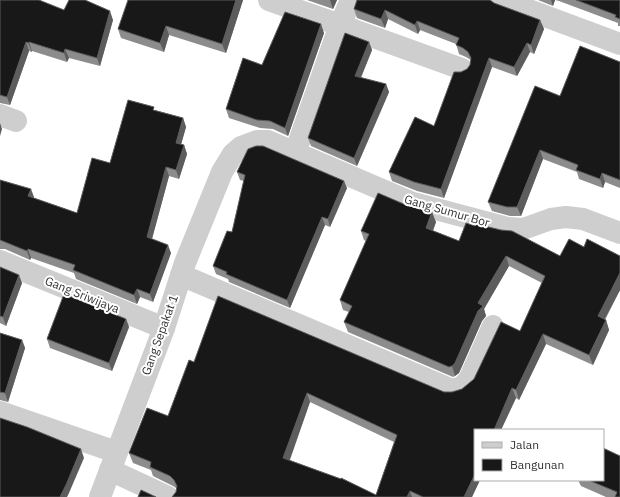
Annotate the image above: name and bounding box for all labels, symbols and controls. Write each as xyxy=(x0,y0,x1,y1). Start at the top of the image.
street label: Gang Sumur Bor xyxy=(403,191,492,230)
street label: Gang Sriwijaya xyxy=(43,273,122,316)
street label: Gang Sepakat 1 xyxy=(138,293,181,377)
legend xyxy=(474,429,604,481)
text: Jalan xyxy=(510,437,539,452)
text: Bangunan xyxy=(510,457,564,472)

